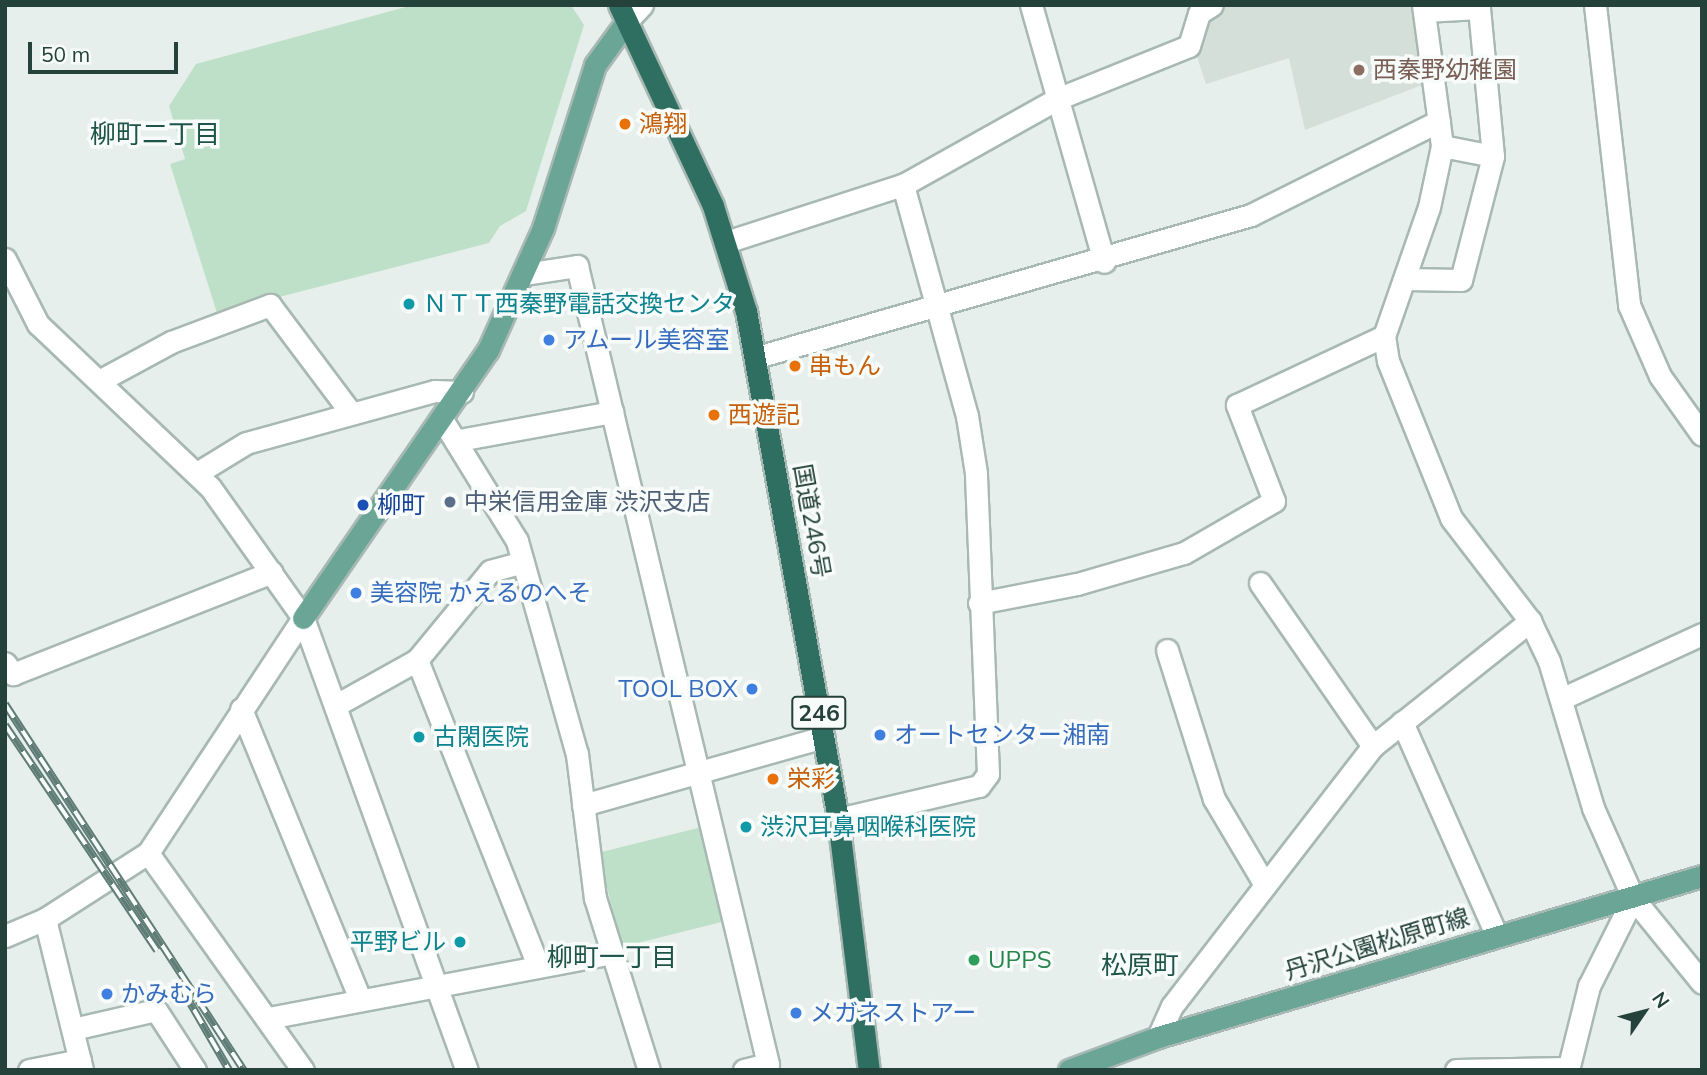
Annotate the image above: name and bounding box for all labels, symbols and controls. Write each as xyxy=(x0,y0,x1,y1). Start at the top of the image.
scale bar xyxy=(32,28,182,72)
text: 50 m xyxy=(41,41,90,67)
place label: 西秦野幼稚園 xyxy=(1373,56,1517,84)
marker: 西秦野幼稚園 xyxy=(1351,62,1367,78)
place label: 鴻翔 xyxy=(639,110,687,138)
marker: 鴻翔 xyxy=(617,116,633,132)
district label: 柳町二丁目 xyxy=(90,118,220,150)
place label: ＮＴＴ西秦野電話交換センタ xyxy=(423,290,735,318)
marker: ＮＴＴ西秦野電話交換センタ xyxy=(401,296,417,312)
place label: アムール美容室 xyxy=(563,326,731,354)
marker: アムール美容室 xyxy=(541,332,557,348)
place label: 串もん xyxy=(809,352,881,380)
marker: 串もん xyxy=(787,358,803,374)
place label: 西遊記 xyxy=(728,401,800,429)
marker: 西遊記 xyxy=(706,407,722,423)
street label: 国道246号 xyxy=(788,462,836,580)
place label: 中栄信用金庫 渋沢支店 xyxy=(464,488,710,516)
place label: 柳町 xyxy=(377,491,425,519)
marker: 中栄信用金庫 渋沢支店 xyxy=(442,494,458,510)
marker: 柳町 xyxy=(355,497,371,513)
place label: 美容院 かえるのへそ xyxy=(370,579,592,607)
marker: 美容院 かえるのへそ xyxy=(348,585,364,601)
place label: TOOL BOX xyxy=(618,675,738,703)
marker: TOOL BOX xyxy=(744,681,760,697)
road number: 246 xyxy=(791,694,847,733)
place label: オートセンター湘南 xyxy=(894,721,1110,749)
place label: 古閑医院 xyxy=(433,723,529,751)
marker: オートセンター湘南 xyxy=(872,727,888,743)
marker: 古閑医院 xyxy=(411,729,427,745)
place label: 栄彩 xyxy=(787,765,835,793)
marker: 栄彩 xyxy=(765,771,781,787)
place label: 渋沢耳鼻咽喉科医院 xyxy=(760,813,976,841)
marker: 渋沢耳鼻咽喉科医院 xyxy=(738,819,754,835)
street label: 丹沢公園松原町線 xyxy=(1281,902,1473,986)
place label: 平野ビル xyxy=(350,928,446,956)
marker: 平野ビル xyxy=(452,934,468,950)
district label: 柳町一丁目 xyxy=(547,941,677,973)
place label: UPPS xyxy=(988,946,1052,974)
district label: 松原町 xyxy=(1101,949,1179,981)
marker: UPPS xyxy=(966,952,982,968)
north arrow xyxy=(1609,977,1679,1047)
place label: かみむら xyxy=(121,980,217,1008)
marker: かみむら xyxy=(99,986,115,1002)
text: N xyxy=(1647,987,1675,1013)
place label: メガネストアー xyxy=(810,999,977,1027)
marker: メガネストアー xyxy=(788,1005,804,1021)

